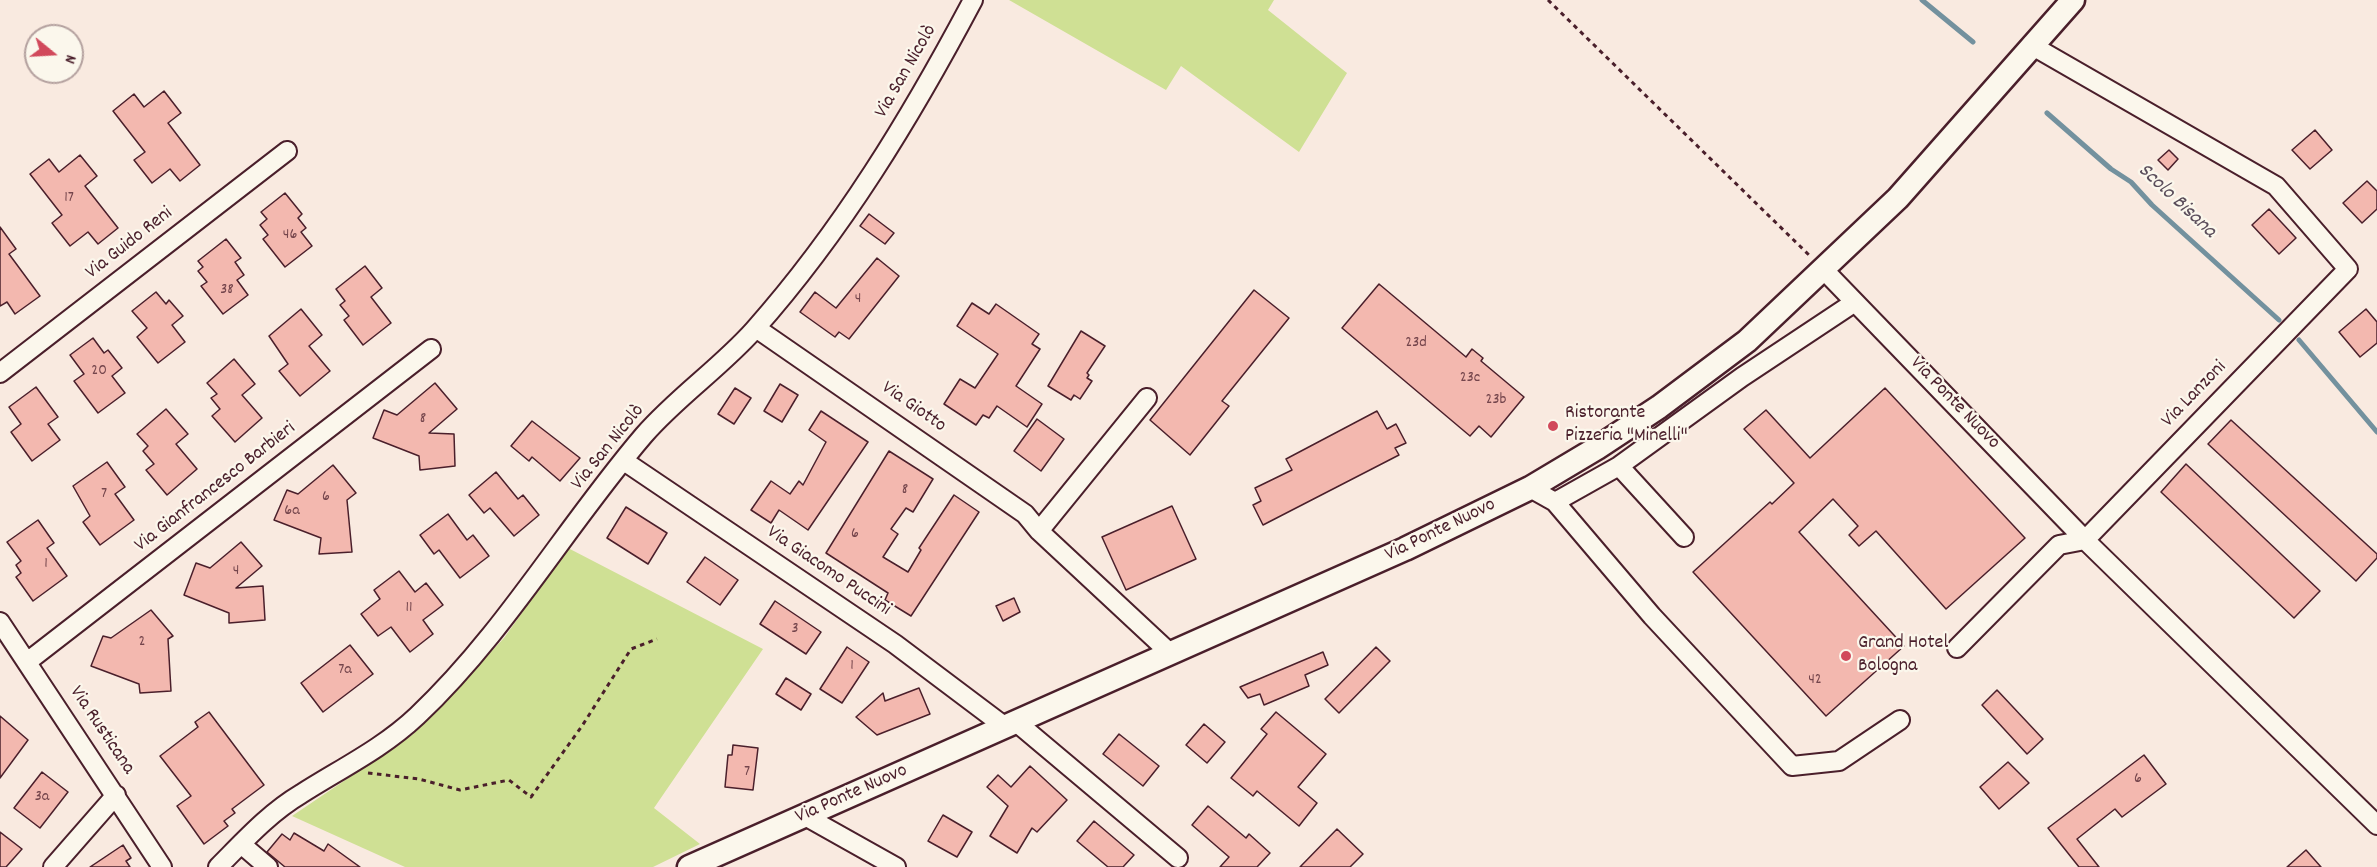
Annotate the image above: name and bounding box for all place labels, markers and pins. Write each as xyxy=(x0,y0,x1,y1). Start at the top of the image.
place label: Ristorante Pizzeria "Minelli" xyxy=(1565,402,1688,449)
marker: Ristorante Pizzeria "Minelli" xyxy=(1546,419,1560,433)
place label: Grand Hotel Bologna xyxy=(1858,632,1948,679)
marker: Grand Hotel Bologna xyxy=(1839,649,1853,663)

